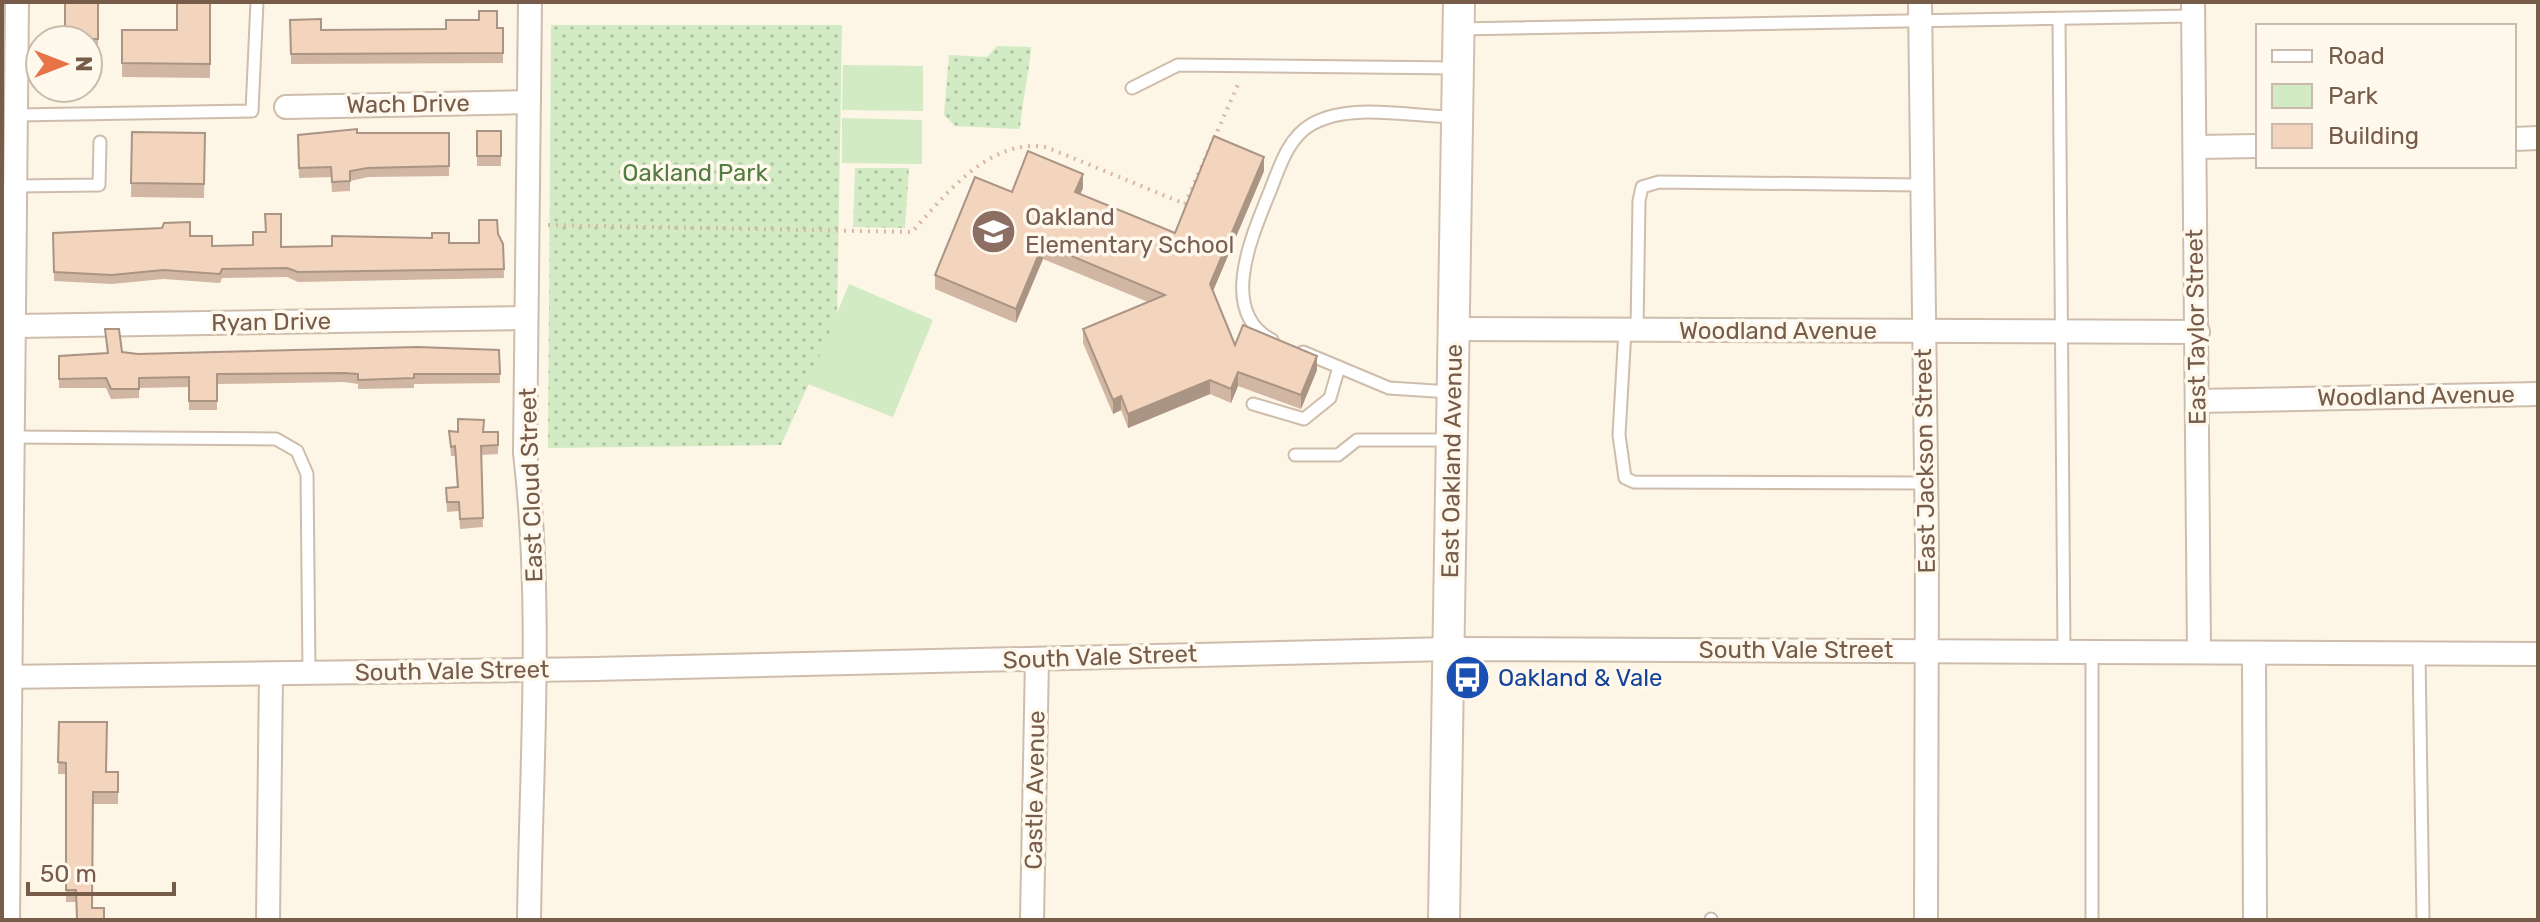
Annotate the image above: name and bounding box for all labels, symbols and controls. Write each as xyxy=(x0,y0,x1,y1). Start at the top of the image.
north arrow xyxy=(24,24,104,104)
legend xyxy=(2256,24,2516,168)
text: Road xyxy=(2328,42,2385,70)
text: N xyxy=(70,56,97,72)
text: Park xyxy=(2328,82,2379,110)
street label: Wach Drive xyxy=(346,89,470,119)
text: Building xyxy=(2328,122,2419,150)
park label: Oakland Park xyxy=(622,159,768,187)
place label: Oakland Elementary School xyxy=(1025,203,1234,259)
school or university icon: Oakland Elementary School xyxy=(970,207,1018,255)
street label: East Taylor Street xyxy=(2180,229,2212,425)
street label: Ryan Drive xyxy=(211,307,331,337)
street label: Woodland Avenue xyxy=(1679,317,1877,345)
street label: East Oakland Avenue xyxy=(1436,344,1468,578)
street label: East Jackson Street xyxy=(1909,348,1941,574)
street label: Woodland Avenue xyxy=(2317,380,2515,412)
street label: East Cloud Street xyxy=(514,387,548,583)
street label: South Vale Street xyxy=(1699,636,1893,664)
street label: South Vale Street xyxy=(1002,640,1198,674)
bus stop icon: Oakland & Vale xyxy=(1443,654,1491,702)
street label: South Vale Street xyxy=(355,655,549,687)
place label: Oakland & Vale xyxy=(1498,664,1662,692)
street label: Castle Avenue xyxy=(1020,710,1050,870)
scale bar xyxy=(28,846,174,896)
text: 50 m xyxy=(40,860,97,888)

